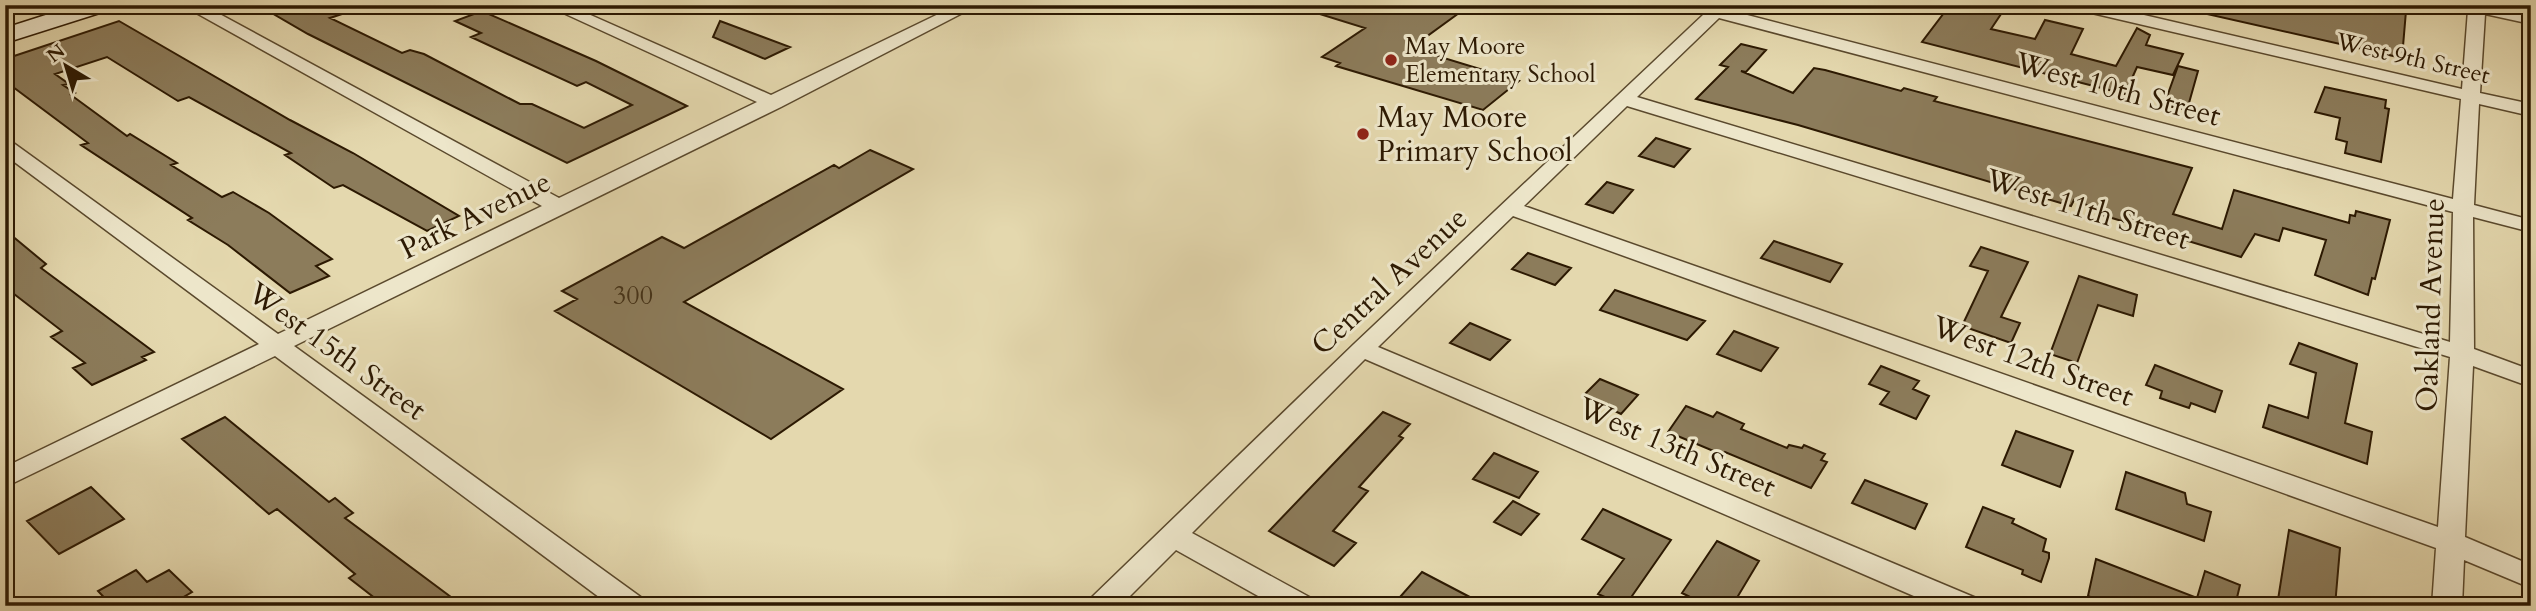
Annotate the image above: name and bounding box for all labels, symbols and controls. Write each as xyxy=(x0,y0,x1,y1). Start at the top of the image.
street label: West 9th Street xyxy=(2332,25,2493,92)
place label: May Moore Elementary School xyxy=(1405,30,1596,91)
north arrow xyxy=(32,32,102,102)
text: N xyxy=(42,38,71,69)
street label: West 10th Street xyxy=(2010,42,2226,137)
marker: May Moore Elementary School xyxy=(1383,52,1399,68)
place label: May Moore Primary School xyxy=(1377,97,1573,172)
marker: May Moore Primary School xyxy=(1355,126,1371,142)
street label: West 11th Street xyxy=(1980,159,2195,260)
street label: Park Avenue xyxy=(393,161,557,270)
street label: Oakland Avenue xyxy=(2406,197,2455,413)
street label: Central Avenue xyxy=(1302,198,1476,365)
street label: West 15th Street xyxy=(238,272,435,430)
house number: 300 xyxy=(613,278,653,313)
street label: West 12th Street xyxy=(1926,306,2140,417)
street label: West 13th Street xyxy=(1571,387,1783,508)

